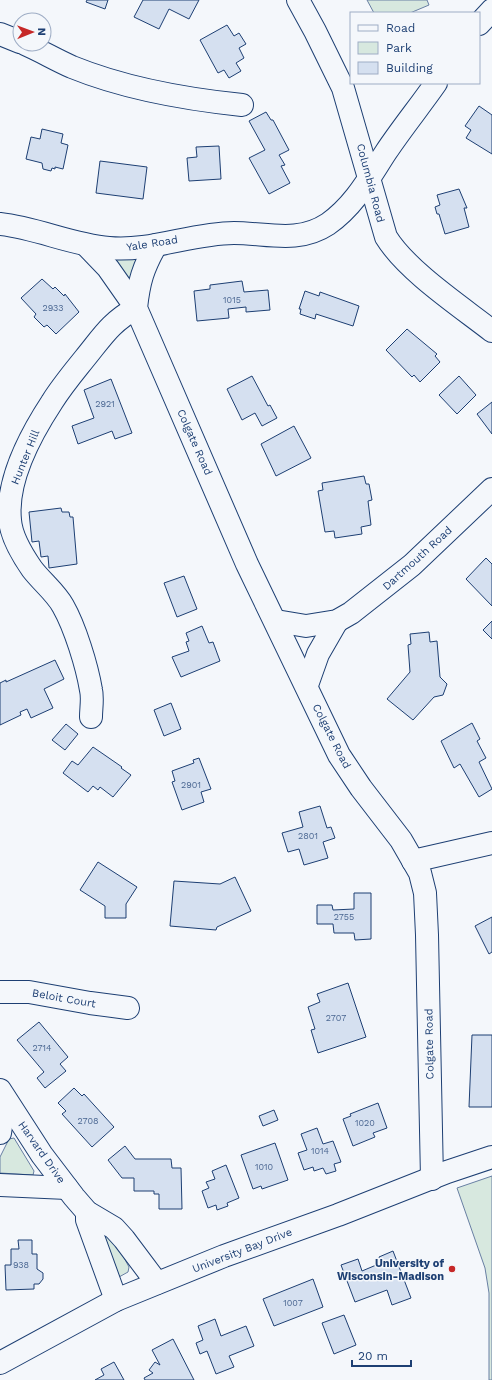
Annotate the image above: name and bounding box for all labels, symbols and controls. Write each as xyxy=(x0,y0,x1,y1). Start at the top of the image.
north arrow xyxy=(12,12,52,52)
legend xyxy=(350,12,480,84)
text: Road xyxy=(386,21,415,35)
text: N xyxy=(35,28,48,36)
text: Park xyxy=(386,41,412,55)
text: Building xyxy=(386,61,433,75)
street label: Columbia Road xyxy=(354,142,387,224)
street label: Yale Road xyxy=(125,233,179,254)
house number: 1015 xyxy=(223,295,241,305)
house number: 2933 xyxy=(42,303,64,313)
house number: 2921 xyxy=(95,399,115,409)
street label: Colgate Road xyxy=(174,407,215,477)
street label: Hunter Hill xyxy=(9,427,43,487)
street label: Dartmouth Road xyxy=(380,524,455,593)
street label: Colgate Road xyxy=(310,702,353,771)
house number: 2901 xyxy=(181,780,201,790)
house number: 2801 xyxy=(298,831,318,841)
house number: 2755 xyxy=(334,912,354,922)
street label: Beloit Court xyxy=(31,986,97,1011)
street label: Colgate Road xyxy=(422,1008,437,1080)
house number: 2707 xyxy=(326,1013,346,1023)
house number: 2714 xyxy=(32,1043,52,1053)
house number: 2708 xyxy=(77,1116,99,1126)
house number: 1020 xyxy=(355,1118,375,1128)
street label: Harvard Drive xyxy=(15,1119,68,1186)
house number: 1014 xyxy=(311,1146,330,1156)
house number: 1010 xyxy=(255,1162,274,1172)
street label: University Bay Drive xyxy=(190,1225,294,1276)
place label: University of Wisconsin-Madison xyxy=(337,1257,444,1283)
house number: 938 xyxy=(13,1260,29,1270)
marker: University of Wisconsin-Madison xyxy=(447,1264,457,1274)
house number: 1007 xyxy=(283,1298,303,1308)
scale bar xyxy=(352,1342,411,1368)
text: 20 m xyxy=(358,1349,388,1363)

